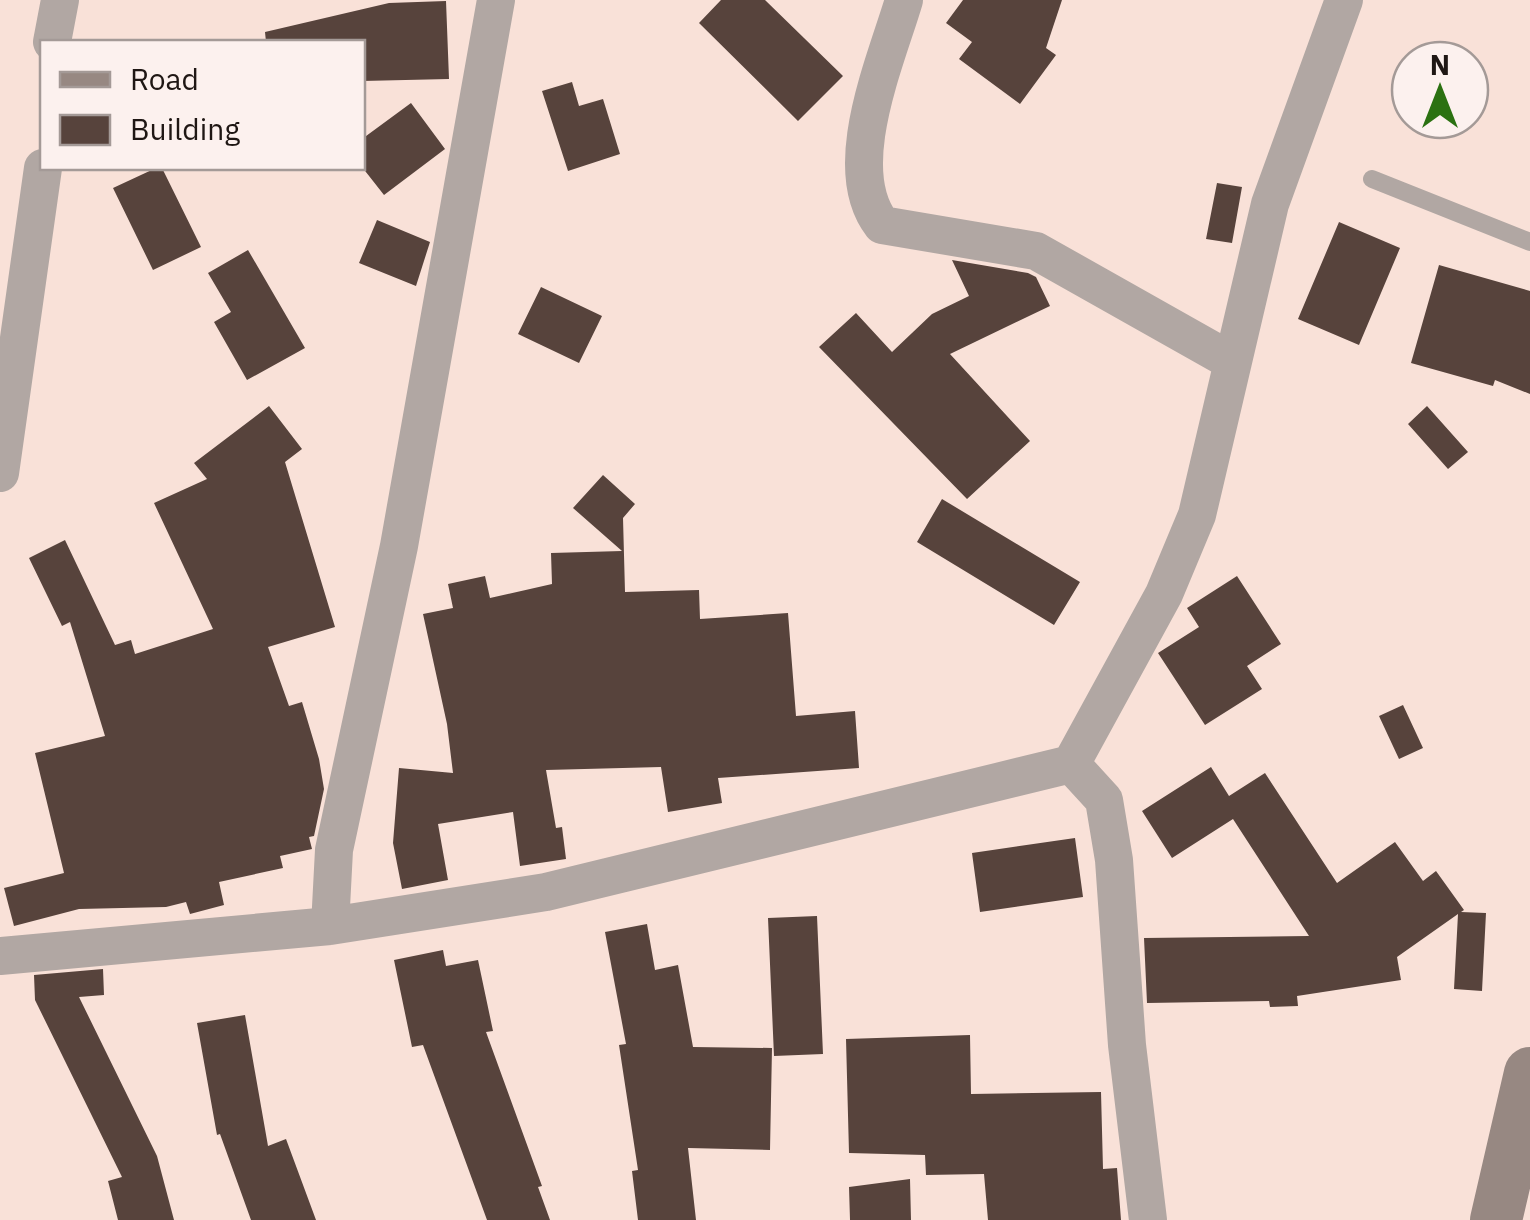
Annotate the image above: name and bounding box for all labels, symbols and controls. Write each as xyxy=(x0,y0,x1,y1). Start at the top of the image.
legend xyxy=(40,40,365,170)
north arrow xyxy=(1390,40,1490,140)
text: N xyxy=(1430,46,1450,83)
text: Road xyxy=(130,59,199,98)
text: Building xyxy=(130,109,240,148)

